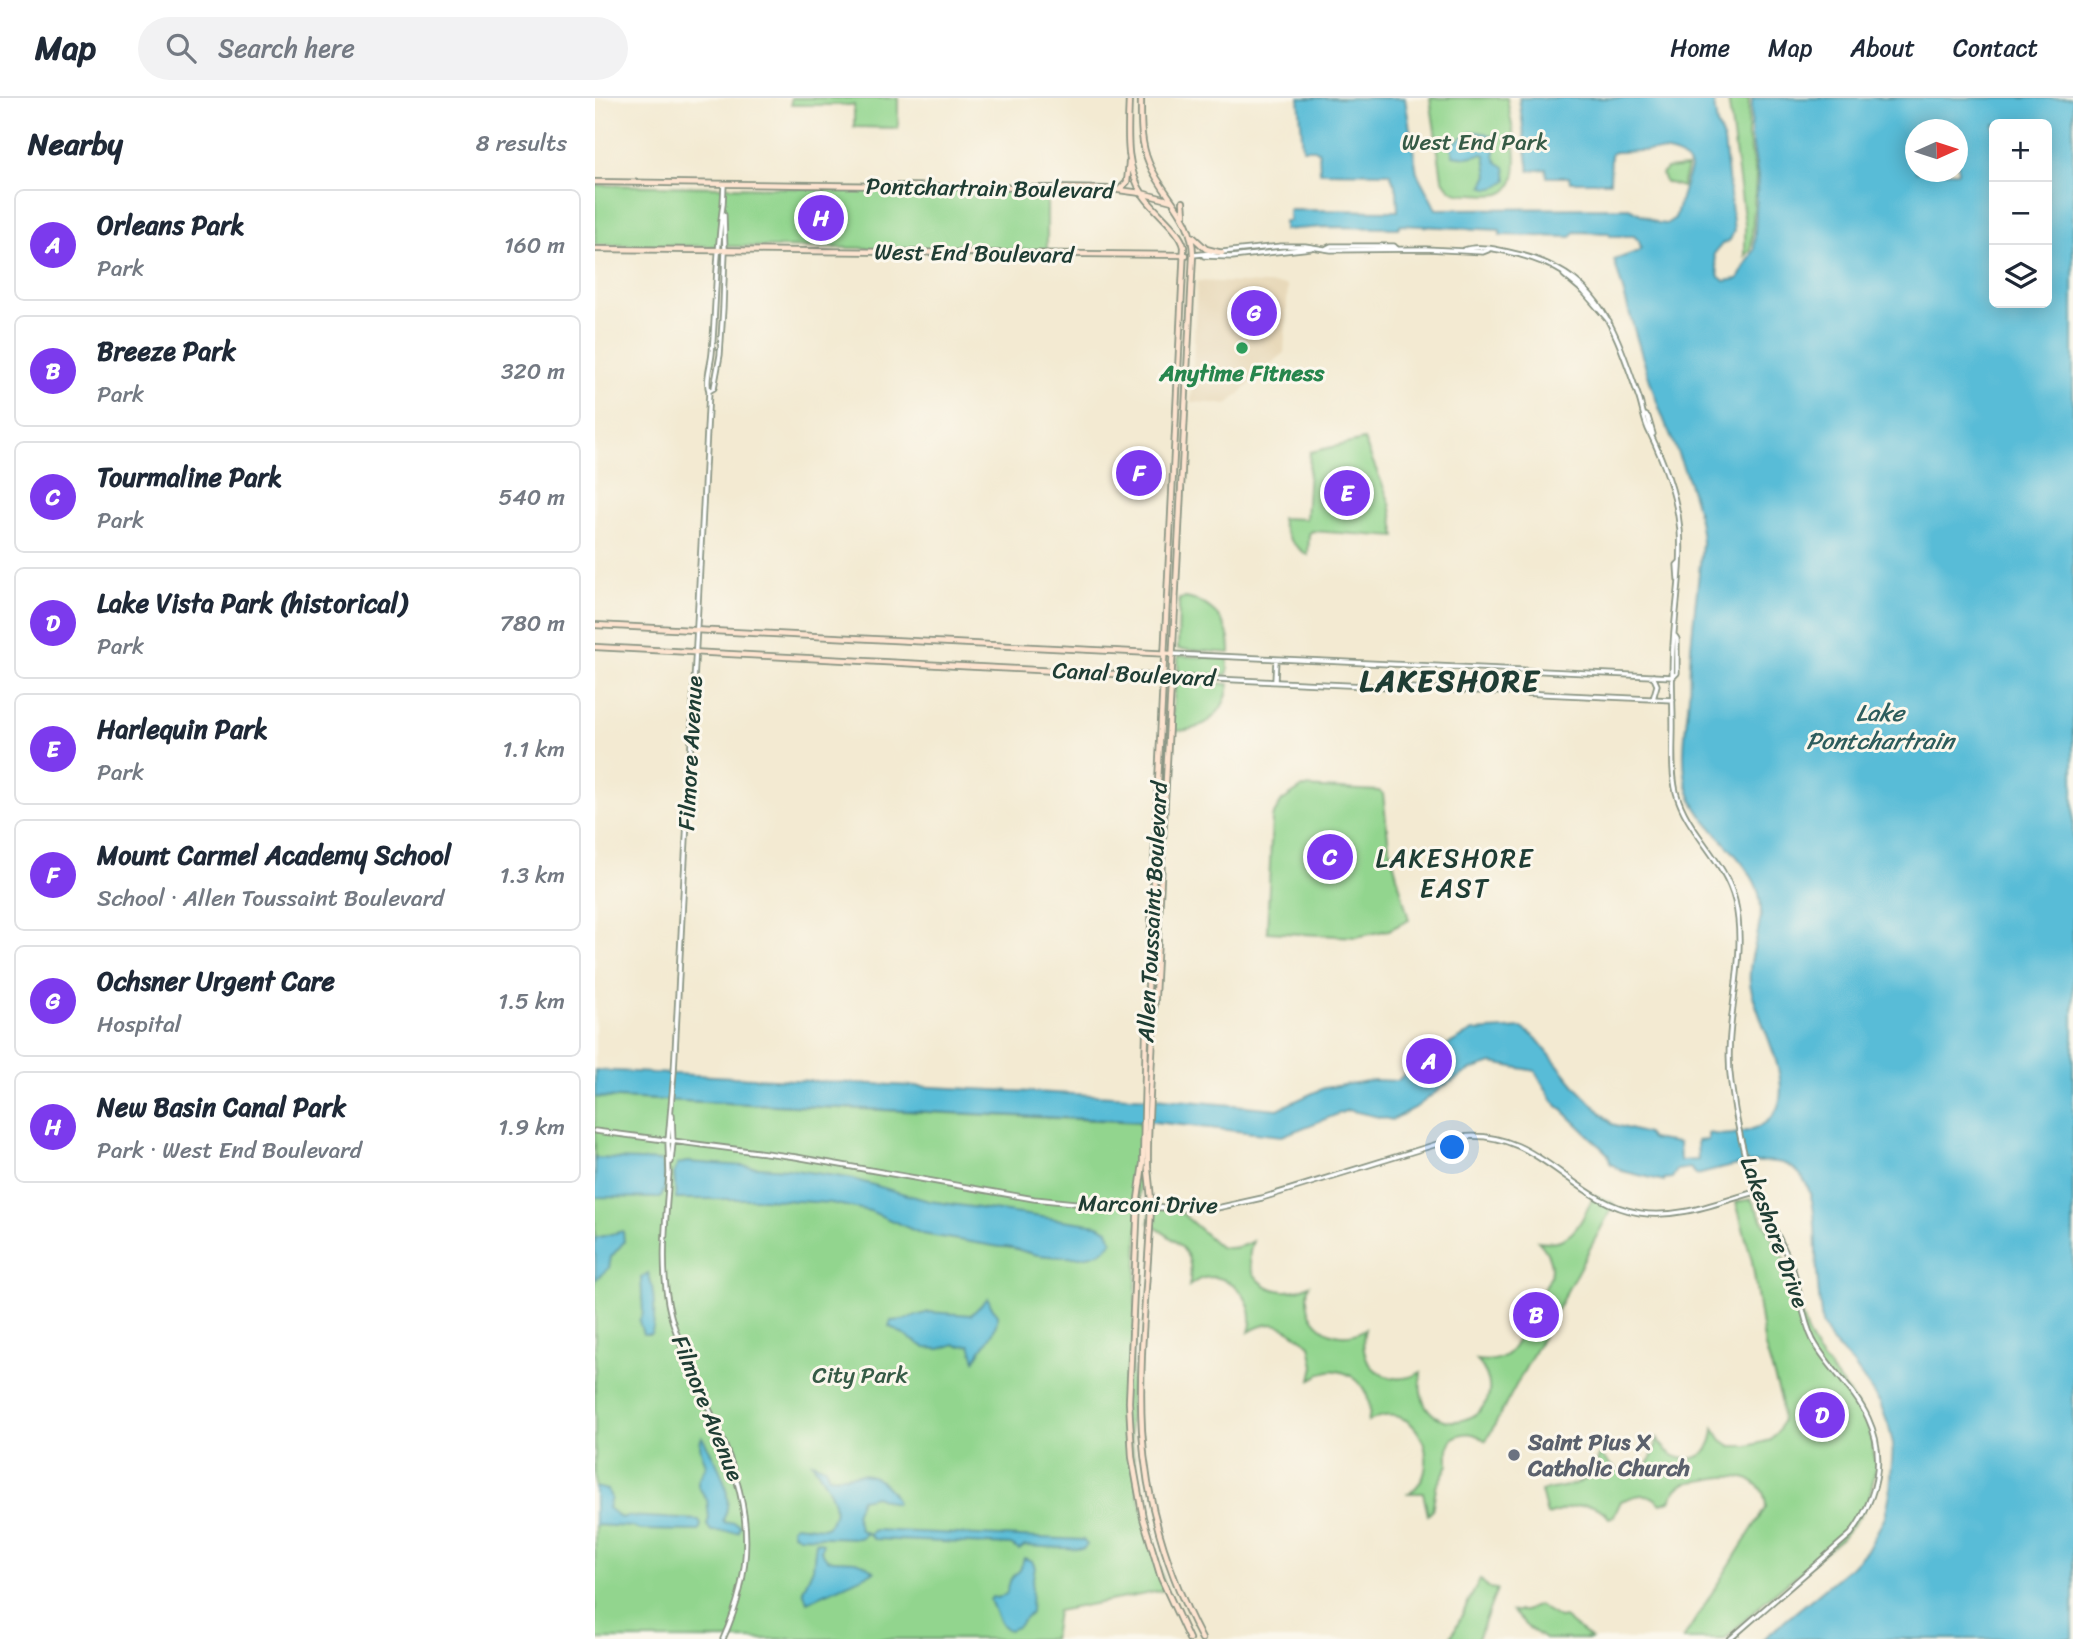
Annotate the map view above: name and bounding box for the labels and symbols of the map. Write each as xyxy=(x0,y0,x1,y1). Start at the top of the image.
north arrow xyxy=(1905,119,1968,182)
park label: West End Park xyxy=(1402,122,1548,163)
street label: Pontchartrain Boulevard xyxy=(866,166,1116,211)
pin: H xyxy=(798,192,844,244)
street label: West End Boulevard xyxy=(874,231,1076,276)
pin: G xyxy=(1231,287,1277,339)
marker: Anytime Fitness xyxy=(1234,340,1250,356)
place label: Anytime Fitness xyxy=(1159,353,1325,394)
pin: F xyxy=(1116,447,1162,499)
pin: E xyxy=(1324,467,1370,519)
street label: Canal Boulevard xyxy=(1052,650,1218,699)
district label: LAKESHORE xyxy=(1360,654,1541,708)
street label: Filmore Avenue xyxy=(666,675,715,831)
water label: Lake Pontchartrain xyxy=(1806,692,1957,762)
street label: Allen Toussaint Boulevard xyxy=(1125,779,1180,1045)
pin: C xyxy=(1307,831,1353,883)
district label: LAKESHORE EAST xyxy=(1375,835,1535,911)
pin: A xyxy=(1406,1035,1452,1087)
your location xyxy=(1435,1130,1469,1164)
street label: Lakeshore Drive xyxy=(1728,1151,1821,1314)
street label: Marconi Drive xyxy=(1078,1183,1218,1226)
pin: B xyxy=(1513,1289,1559,1341)
street label: Filmore Avenue xyxy=(660,1329,756,1488)
park label: City Park xyxy=(812,1355,908,1396)
pin: D xyxy=(1799,1389,1845,1441)
place label: Saint Pius X Catholic Church xyxy=(1527,1422,1690,1489)
marker: Saint Pius X Catholic Church xyxy=(1506,1447,1522,1463)

